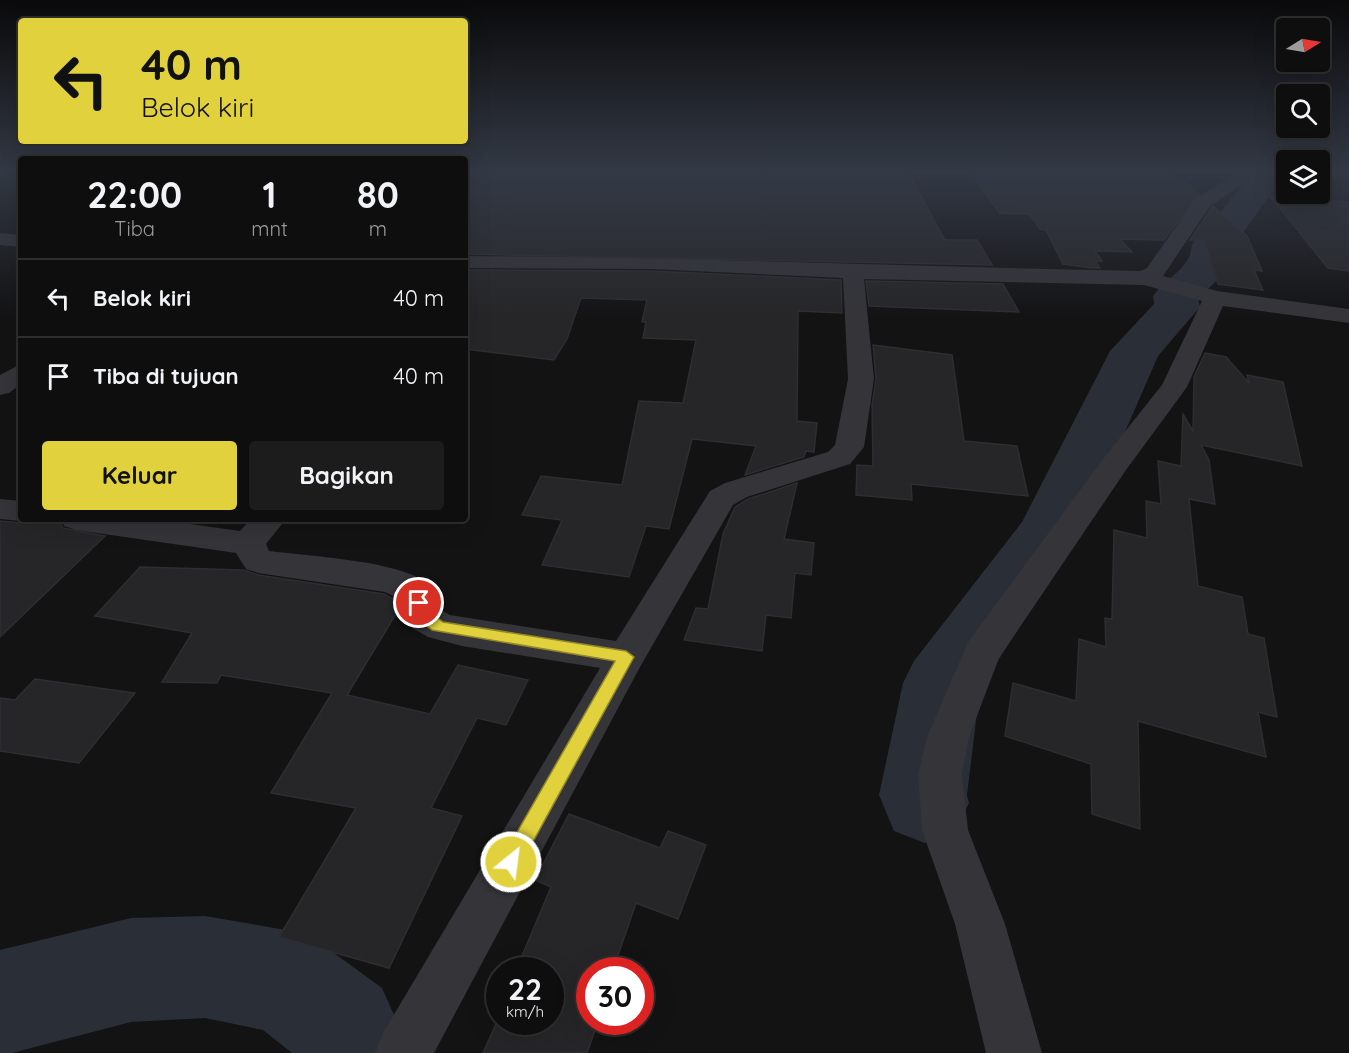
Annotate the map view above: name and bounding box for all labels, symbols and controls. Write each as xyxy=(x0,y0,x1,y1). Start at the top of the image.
north arrow xyxy=(1276,18,1330,72)
map controls xyxy=(1276,18,1330,204)
text: 40 m xyxy=(141,38,242,91)
icon: left xyxy=(42,42,120,120)
button: search xyxy=(1276,84,1330,138)
text: Belok kiri xyxy=(141,90,254,124)
button: layers xyxy=(1276,150,1330,204)
text: 22:00 xyxy=(87,172,182,217)
text: 1 xyxy=(263,172,277,217)
text: 80 xyxy=(357,172,399,217)
text: Tiba xyxy=(114,216,155,241)
text: mnt xyxy=(251,216,288,241)
text: m xyxy=(369,216,387,241)
icon: left xyxy=(42,282,75,315)
text: Belok kiri xyxy=(93,284,191,312)
text: 40 m xyxy=(393,284,444,312)
icon: arrive xyxy=(42,360,75,393)
text: Tiba di tujuan xyxy=(93,362,239,390)
text: 40 m xyxy=(393,362,444,390)
button: Keluar xyxy=(42,441,237,510)
button: Bagikan xyxy=(249,441,444,510)
pin xyxy=(393,577,444,628)
icon: arrive xyxy=(402,586,435,619)
position arrow xyxy=(479,830,543,894)
speed limit sign: 30 xyxy=(576,957,654,1035)
text: 22 xyxy=(508,970,542,1008)
text: km/h xyxy=(506,1002,544,1021)

